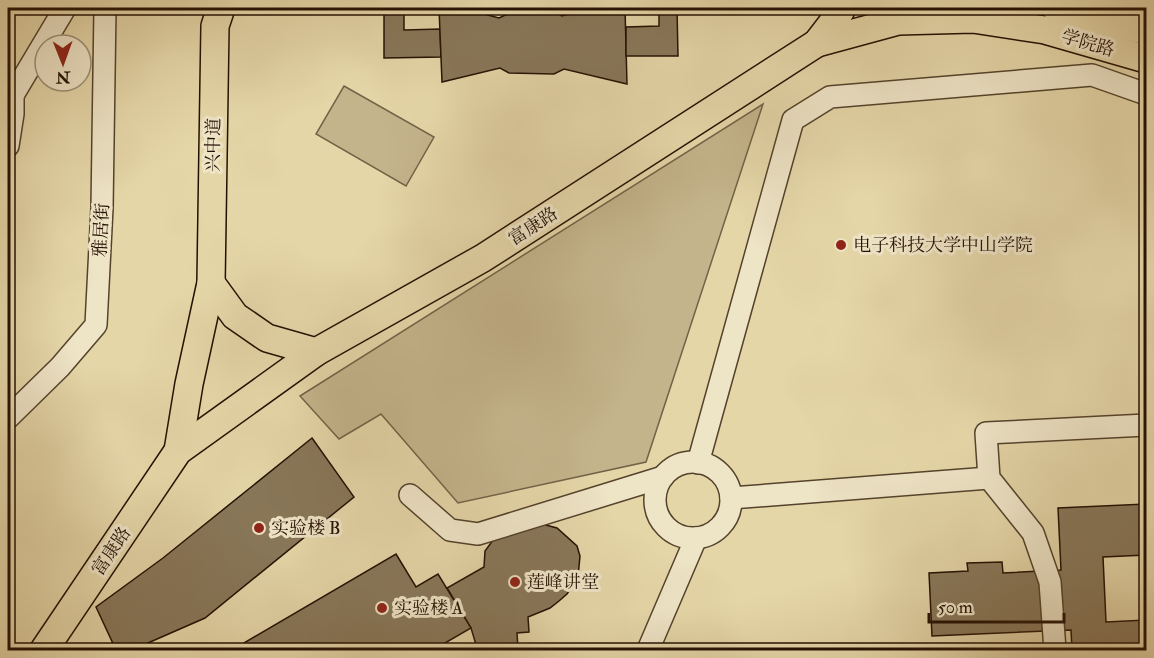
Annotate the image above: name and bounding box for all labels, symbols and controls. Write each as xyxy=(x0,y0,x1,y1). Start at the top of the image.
street label: 学院路 xyxy=(1059,25,1117,62)
north arrow xyxy=(33,33,93,93)
text: N xyxy=(55,67,72,87)
street label: 兴中道 xyxy=(202,118,225,172)
street label: 雅居街 xyxy=(89,202,114,258)
street label: 富康路 xyxy=(504,202,562,251)
place label: 电子科技大学中山学院 xyxy=(853,234,1033,257)
marker: 电子科技大学中山学院 xyxy=(834,238,848,252)
place label: 实验楼 B xyxy=(271,517,341,540)
marker: 实验楼 B xyxy=(252,521,266,535)
street label: 富康路 xyxy=(87,522,136,580)
place label: 莲峰讲堂 xyxy=(527,571,599,594)
marker: 莲峰讲堂 xyxy=(508,575,522,589)
scale bar xyxy=(929,586,1064,624)
text: 50 m xyxy=(938,596,973,619)
place label: 实验楼 A xyxy=(394,597,464,620)
marker: 实验楼 A xyxy=(375,601,389,615)

